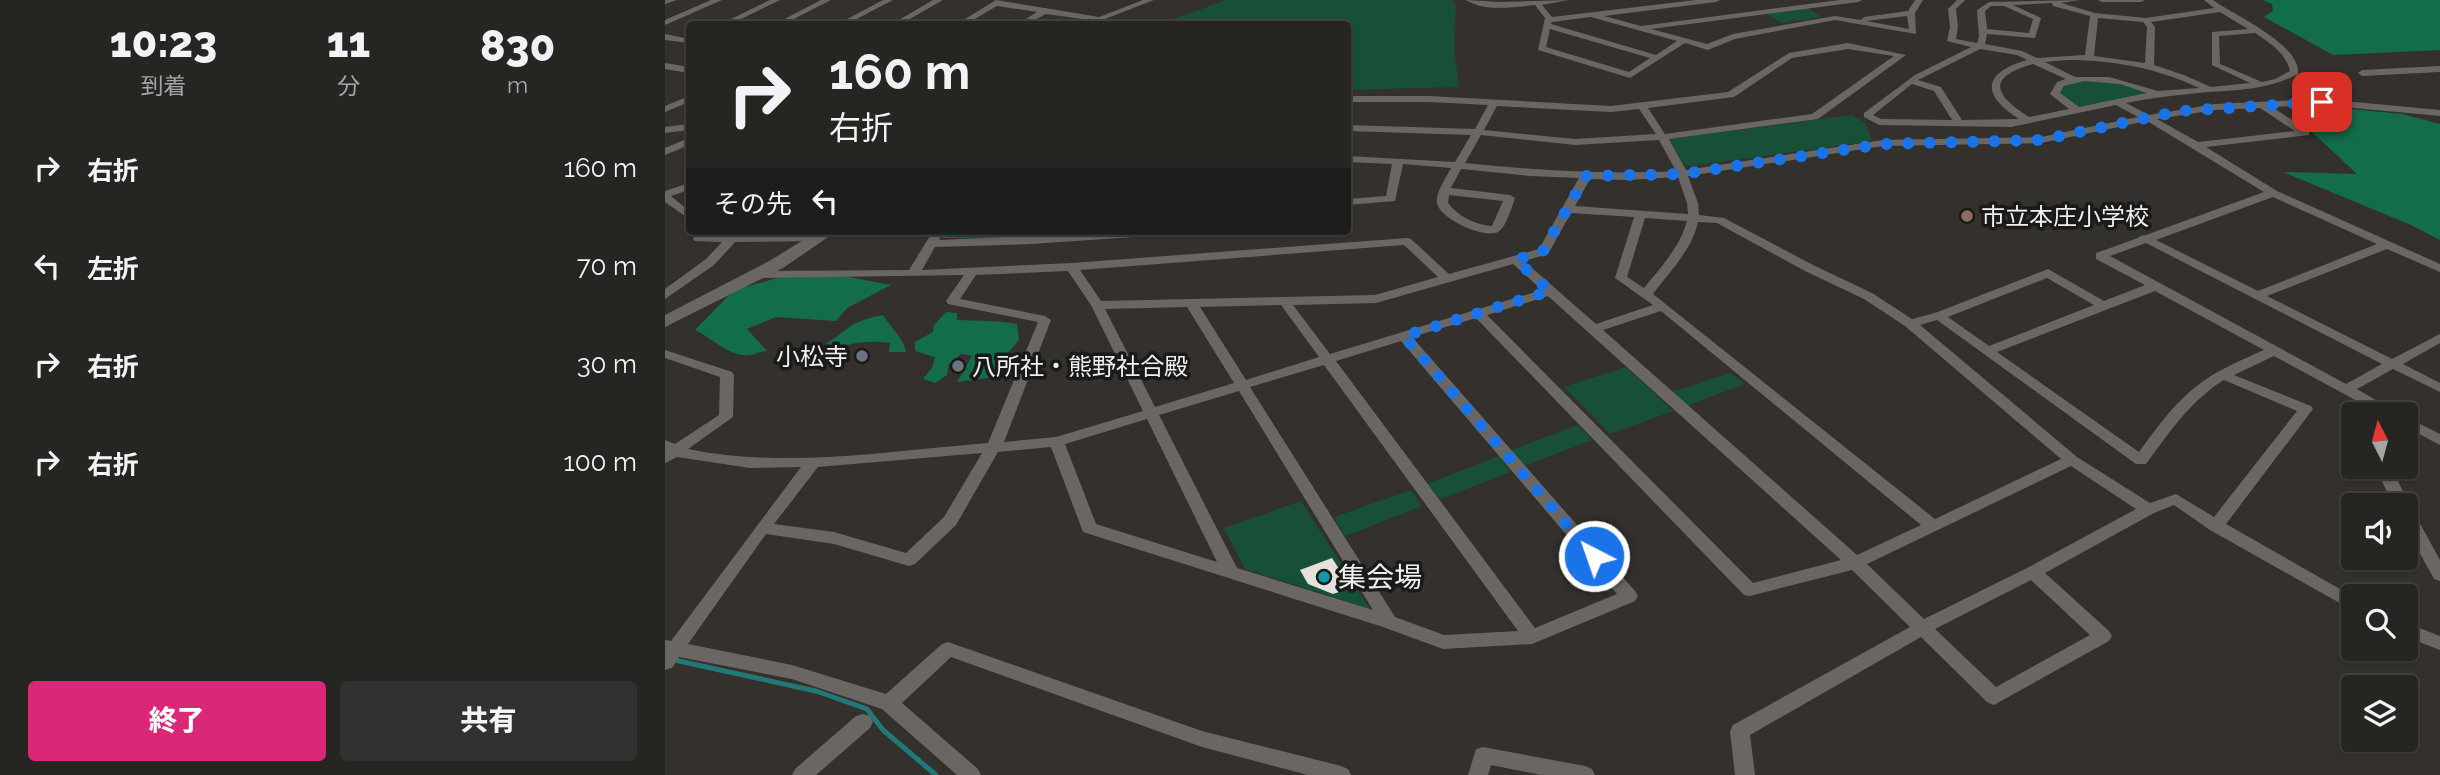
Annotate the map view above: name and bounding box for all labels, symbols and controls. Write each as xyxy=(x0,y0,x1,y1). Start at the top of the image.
text: 10:23 xyxy=(110,18,217,67)
text: 11 xyxy=(327,18,370,67)
text: 830 xyxy=(480,22,555,71)
text: 160 m xyxy=(829,43,970,100)
icon: right xyxy=(714,49,805,140)
text: m xyxy=(507,71,528,98)
text: 到着 xyxy=(140,72,186,99)
text: 分 xyxy=(337,72,360,99)
pin xyxy=(2292,72,2352,132)
icon: arrive xyxy=(2303,83,2341,121)
text: 右折 xyxy=(829,109,893,146)
icon: right xyxy=(28,149,66,187)
text: 160 m xyxy=(564,153,637,183)
text: 右折 xyxy=(87,156,139,186)
icon: left xyxy=(806,182,844,220)
text: その先 xyxy=(714,189,792,219)
place label: 市立本庄小学校 xyxy=(1981,202,2149,231)
marker: 市立本庄小学校 xyxy=(1959,208,1975,224)
icon: left xyxy=(28,247,66,285)
text: 70 m xyxy=(577,251,637,281)
text: 左折 xyxy=(87,254,139,284)
place label: 小松寺 xyxy=(776,342,848,371)
icon: right xyxy=(28,345,66,383)
marker: 小松寺 xyxy=(854,348,870,364)
text: 30 m xyxy=(577,349,637,379)
text: 右折 xyxy=(87,352,139,382)
place label: 八所社・熊野社合殿 xyxy=(972,352,1188,381)
marker: 八所社・熊野社合殿 xyxy=(950,358,966,374)
north arrow xyxy=(2341,402,2419,480)
map controls xyxy=(2341,402,2418,752)
icon: right xyxy=(28,443,66,481)
text: 100 m xyxy=(564,447,637,477)
text: 右折 xyxy=(87,450,139,480)
button: sound xyxy=(2341,493,2418,570)
position arrow xyxy=(1557,519,1631,593)
place label: 集会場 xyxy=(1338,561,1422,594)
marker: 集会場 xyxy=(1316,569,1332,585)
button: search xyxy=(2341,584,2418,661)
button: layers xyxy=(2341,675,2418,752)
button: 終了 xyxy=(28,681,326,761)
button: 共有 xyxy=(340,681,637,761)

